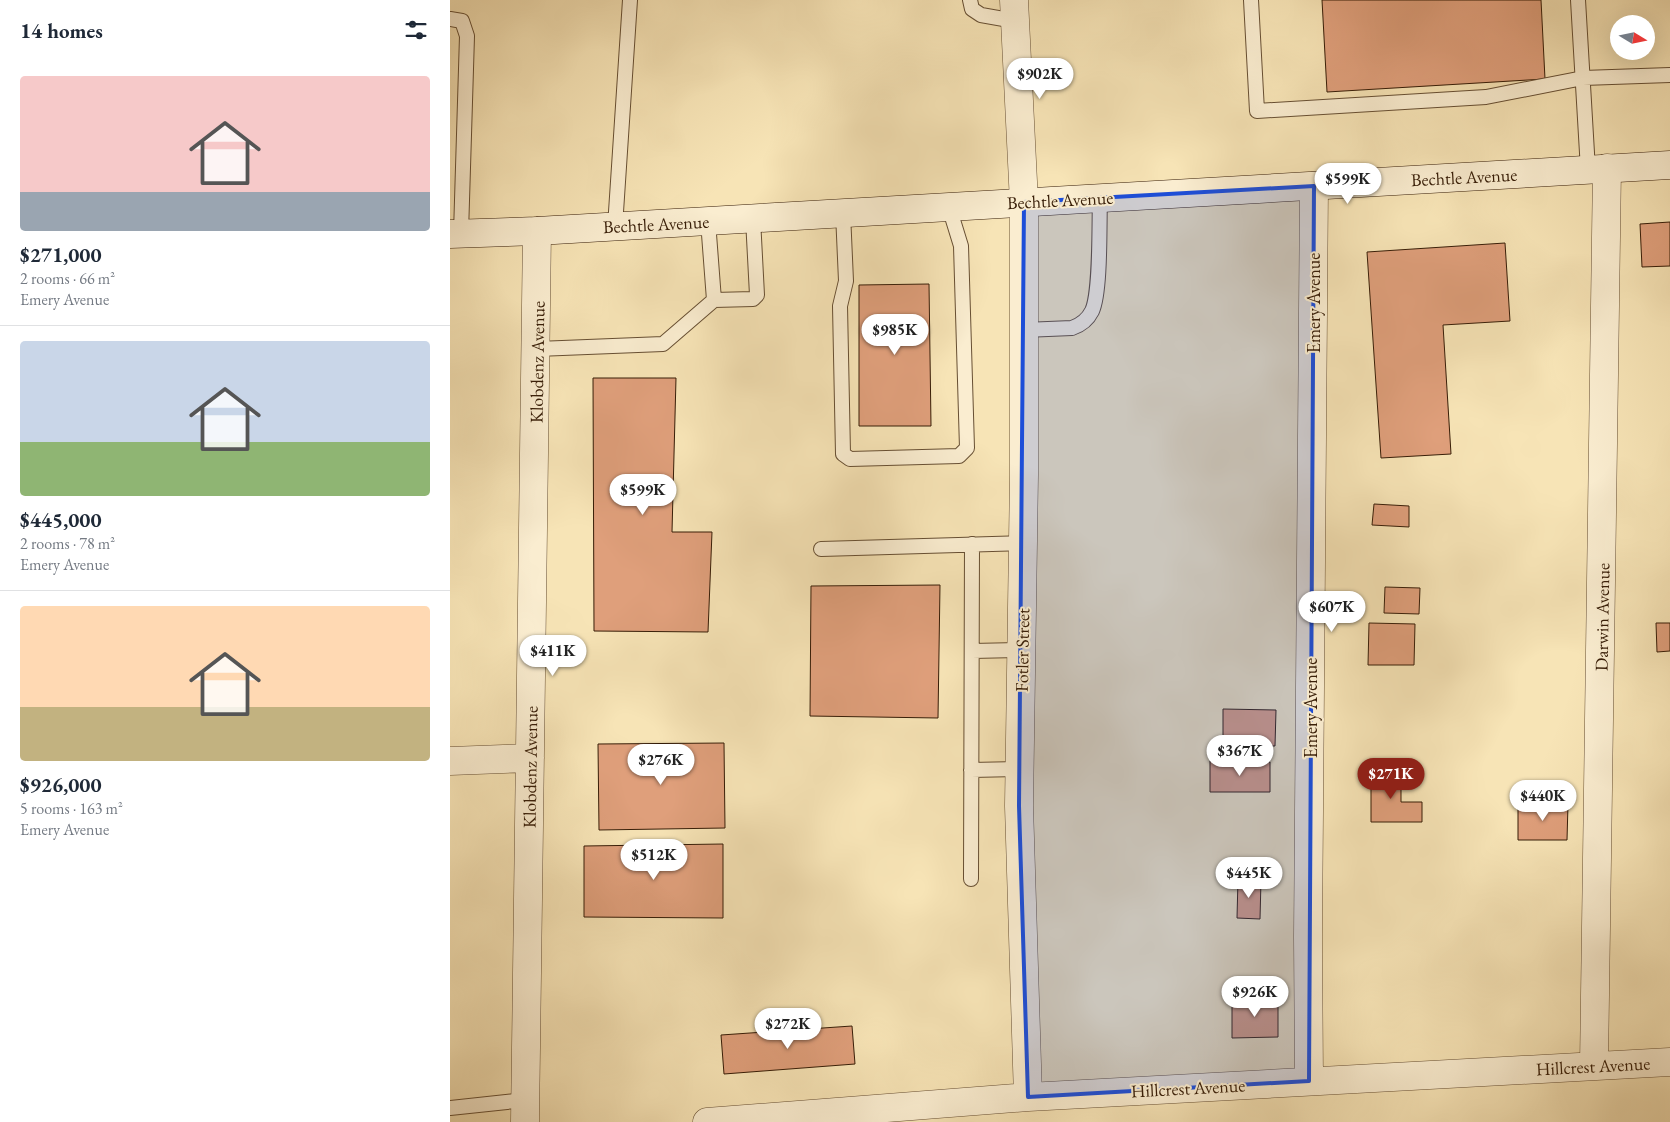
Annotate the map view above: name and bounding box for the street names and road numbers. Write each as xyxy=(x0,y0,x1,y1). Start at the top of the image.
street label: Bechtle Avenue xyxy=(1410,163,1518,191)
street label: Bechtle Avenue xyxy=(1006,186,1114,214)
street label: Bechtle Avenue xyxy=(602,210,710,238)
street label: Emery Avenue xyxy=(1302,253,1325,353)
street label: Klobdenz Avenue xyxy=(524,301,550,423)
street label: Darwin Avenue xyxy=(1590,563,1614,671)
street label: Fotler Street xyxy=(1010,608,1034,692)
street label: Emery Avenue xyxy=(1299,658,1322,758)
street label: Klobdenz Avenue xyxy=(517,706,543,828)
street label: Hillcrest Avenue xyxy=(1535,1052,1651,1080)
street label: Hillcrest Avenue xyxy=(1130,1074,1246,1102)

